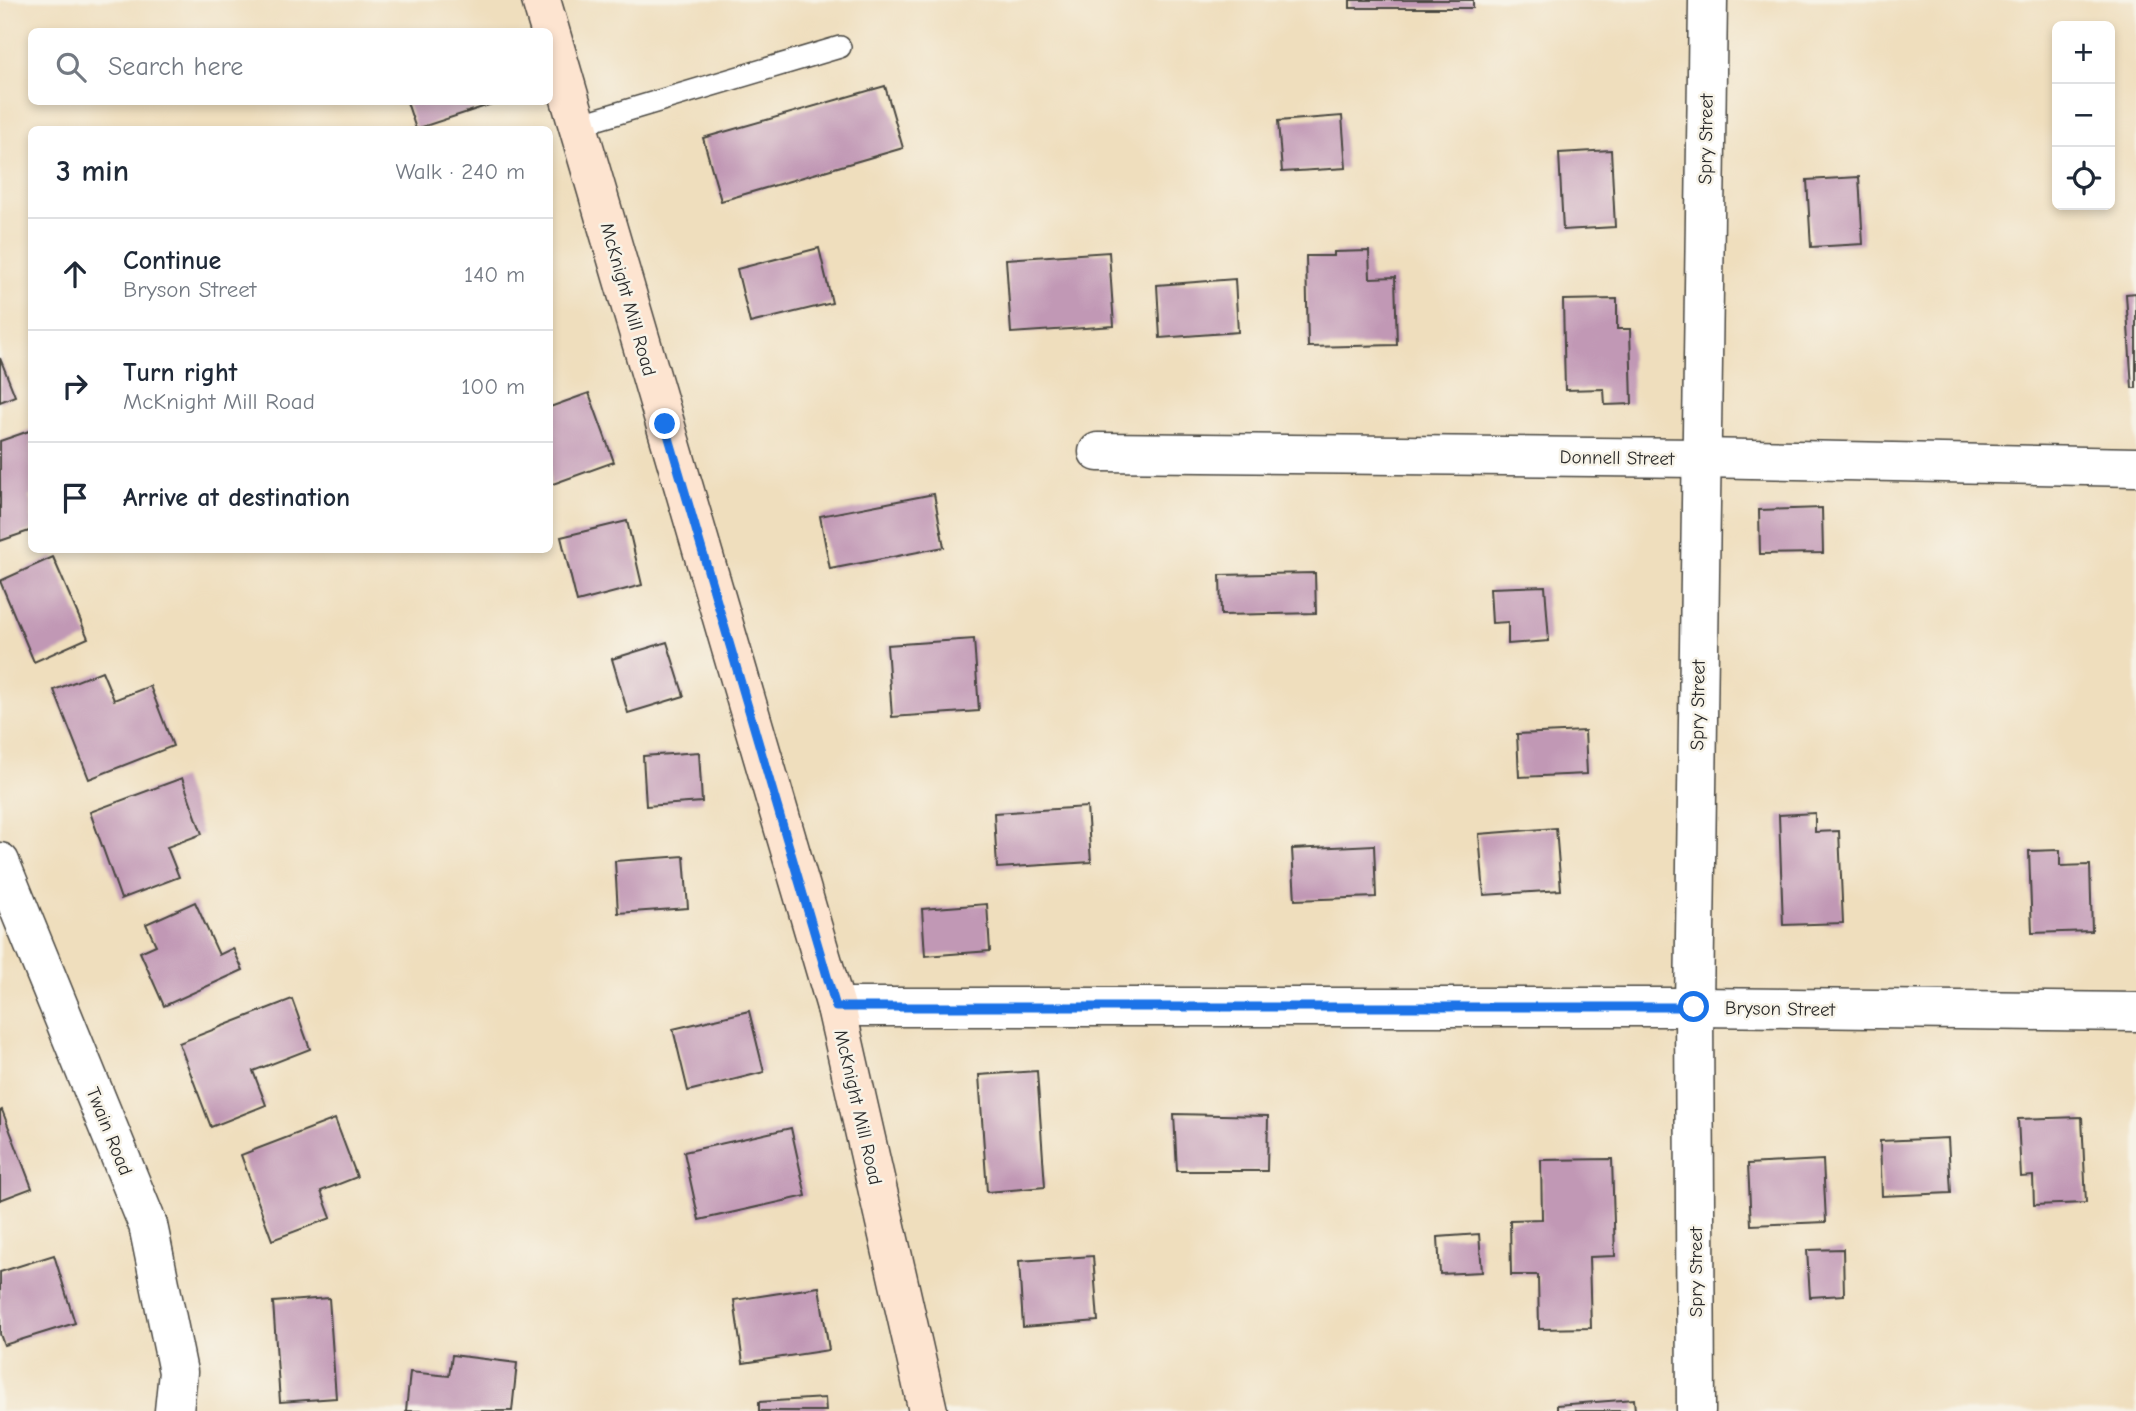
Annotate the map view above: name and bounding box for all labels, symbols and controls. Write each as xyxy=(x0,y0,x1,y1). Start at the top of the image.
map controls xyxy=(2052,21,2115,210)
button: + xyxy=(2052,21,2115,84)
search box xyxy=(28,28,553,105)
icon: search xyxy=(52,48,90,86)
text: Search here xyxy=(108,52,243,82)
button: − xyxy=(2052,84,2115,147)
street label: Spry Street xyxy=(1694,93,1718,184)
button: locate xyxy=(2052,147,2115,210)
text: 3 min xyxy=(56,154,129,189)
text: Walk · 240 m xyxy=(395,158,525,185)
street label: McKnight Mill Road xyxy=(596,220,660,378)
text: Continue xyxy=(123,246,221,276)
icon: ahead xyxy=(56,255,94,293)
text: 140 m xyxy=(464,261,525,288)
text: Bryson Street xyxy=(123,276,256,303)
text: Turn right xyxy=(123,358,237,388)
icon: right xyxy=(56,367,94,405)
text: 100 m xyxy=(461,373,525,400)
text: McKnight Mill Road xyxy=(123,388,315,415)
route end xyxy=(649,408,680,439)
street label: Donnell Street xyxy=(1559,446,1675,470)
icon: arrive xyxy=(56,479,94,517)
text: Arrive at destination xyxy=(123,483,350,513)
street label: Spry Street xyxy=(1686,659,1710,750)
route start xyxy=(1678,991,1709,1022)
street label: Bryson Street xyxy=(1725,997,1836,1021)
street label: McKnight Mill Road xyxy=(829,1028,887,1187)
street label: Twain Road xyxy=(81,1084,137,1179)
street label: Spry Street xyxy=(1685,1226,1707,1317)

